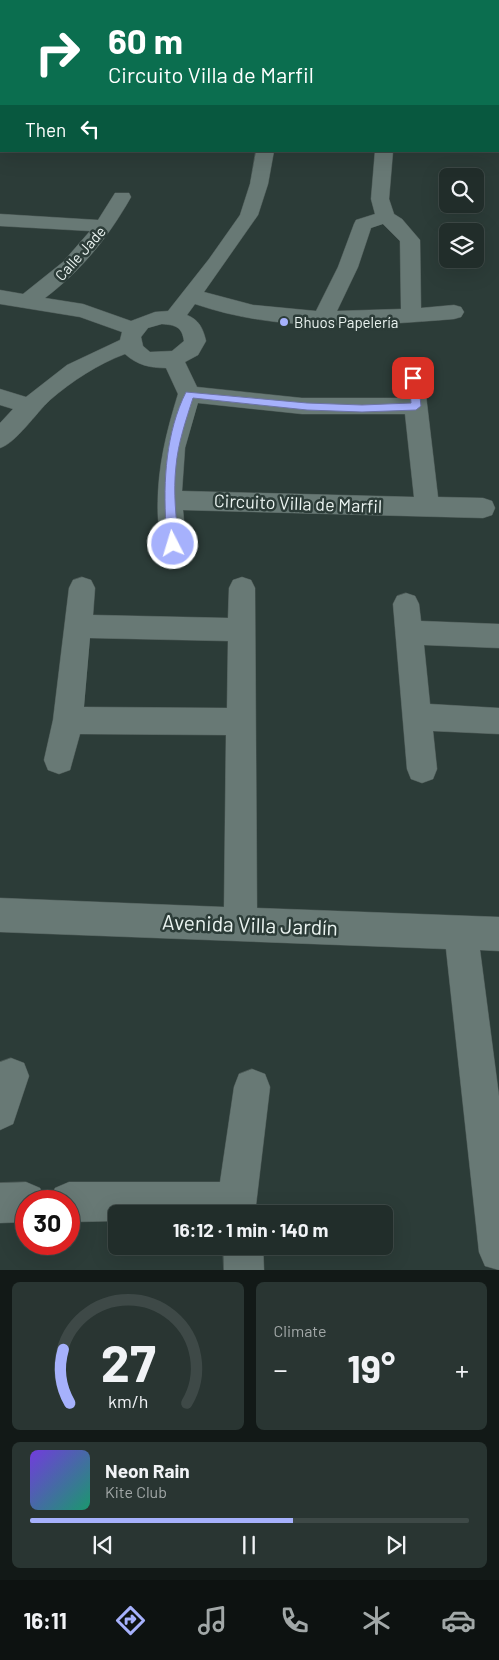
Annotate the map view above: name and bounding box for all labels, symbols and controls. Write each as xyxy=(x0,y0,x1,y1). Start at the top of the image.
text: 60 m xyxy=(108,19,183,61)
icon: right xyxy=(25,20,90,85)
text: Circuito Villa de Marfil xyxy=(108,61,314,87)
icon: left xyxy=(76,115,104,143)
text: Then xyxy=(25,118,66,141)
map controls xyxy=(439,168,484,268)
button: search xyxy=(439,168,484,213)
street label: Calle Jade xyxy=(51,222,109,284)
button: layers xyxy=(439,223,484,268)
place label: Bhuos Papelería xyxy=(294,313,398,331)
marker: Bhuos Papelería xyxy=(278,316,290,328)
pin xyxy=(392,357,434,399)
icon: arrive xyxy=(399,364,427,392)
street label: Circuito Villa de Marfil xyxy=(213,489,383,517)
position arrow xyxy=(146,517,198,569)
street label: Avenida Villa Jardín xyxy=(162,908,338,940)
speed limit sign: 30 xyxy=(15,1190,80,1255)
text: 16:12 · 1 min · 140 m xyxy=(173,1218,328,1241)
text: Climate xyxy=(274,1321,326,1340)
text: 27 xyxy=(100,1330,155,1392)
text: 19° xyxy=(347,1345,395,1391)
text: − xyxy=(274,1352,288,1386)
text: + xyxy=(455,1352,469,1386)
text: km/h xyxy=(108,1390,148,1412)
text: Neon Rain xyxy=(105,1459,190,1482)
text: Kite Club xyxy=(105,1482,167,1501)
icon: previous xyxy=(89,1531,117,1559)
icon: pause xyxy=(235,1531,263,1559)
icon: next xyxy=(382,1531,410,1559)
icon: directions xyxy=(113,1603,148,1638)
icon: music xyxy=(195,1603,230,1638)
icon: phone xyxy=(277,1603,312,1638)
icon: climate xyxy=(359,1603,394,1638)
icon: car xyxy=(441,1603,476,1638)
text: 16:11 xyxy=(23,1607,67,1633)

